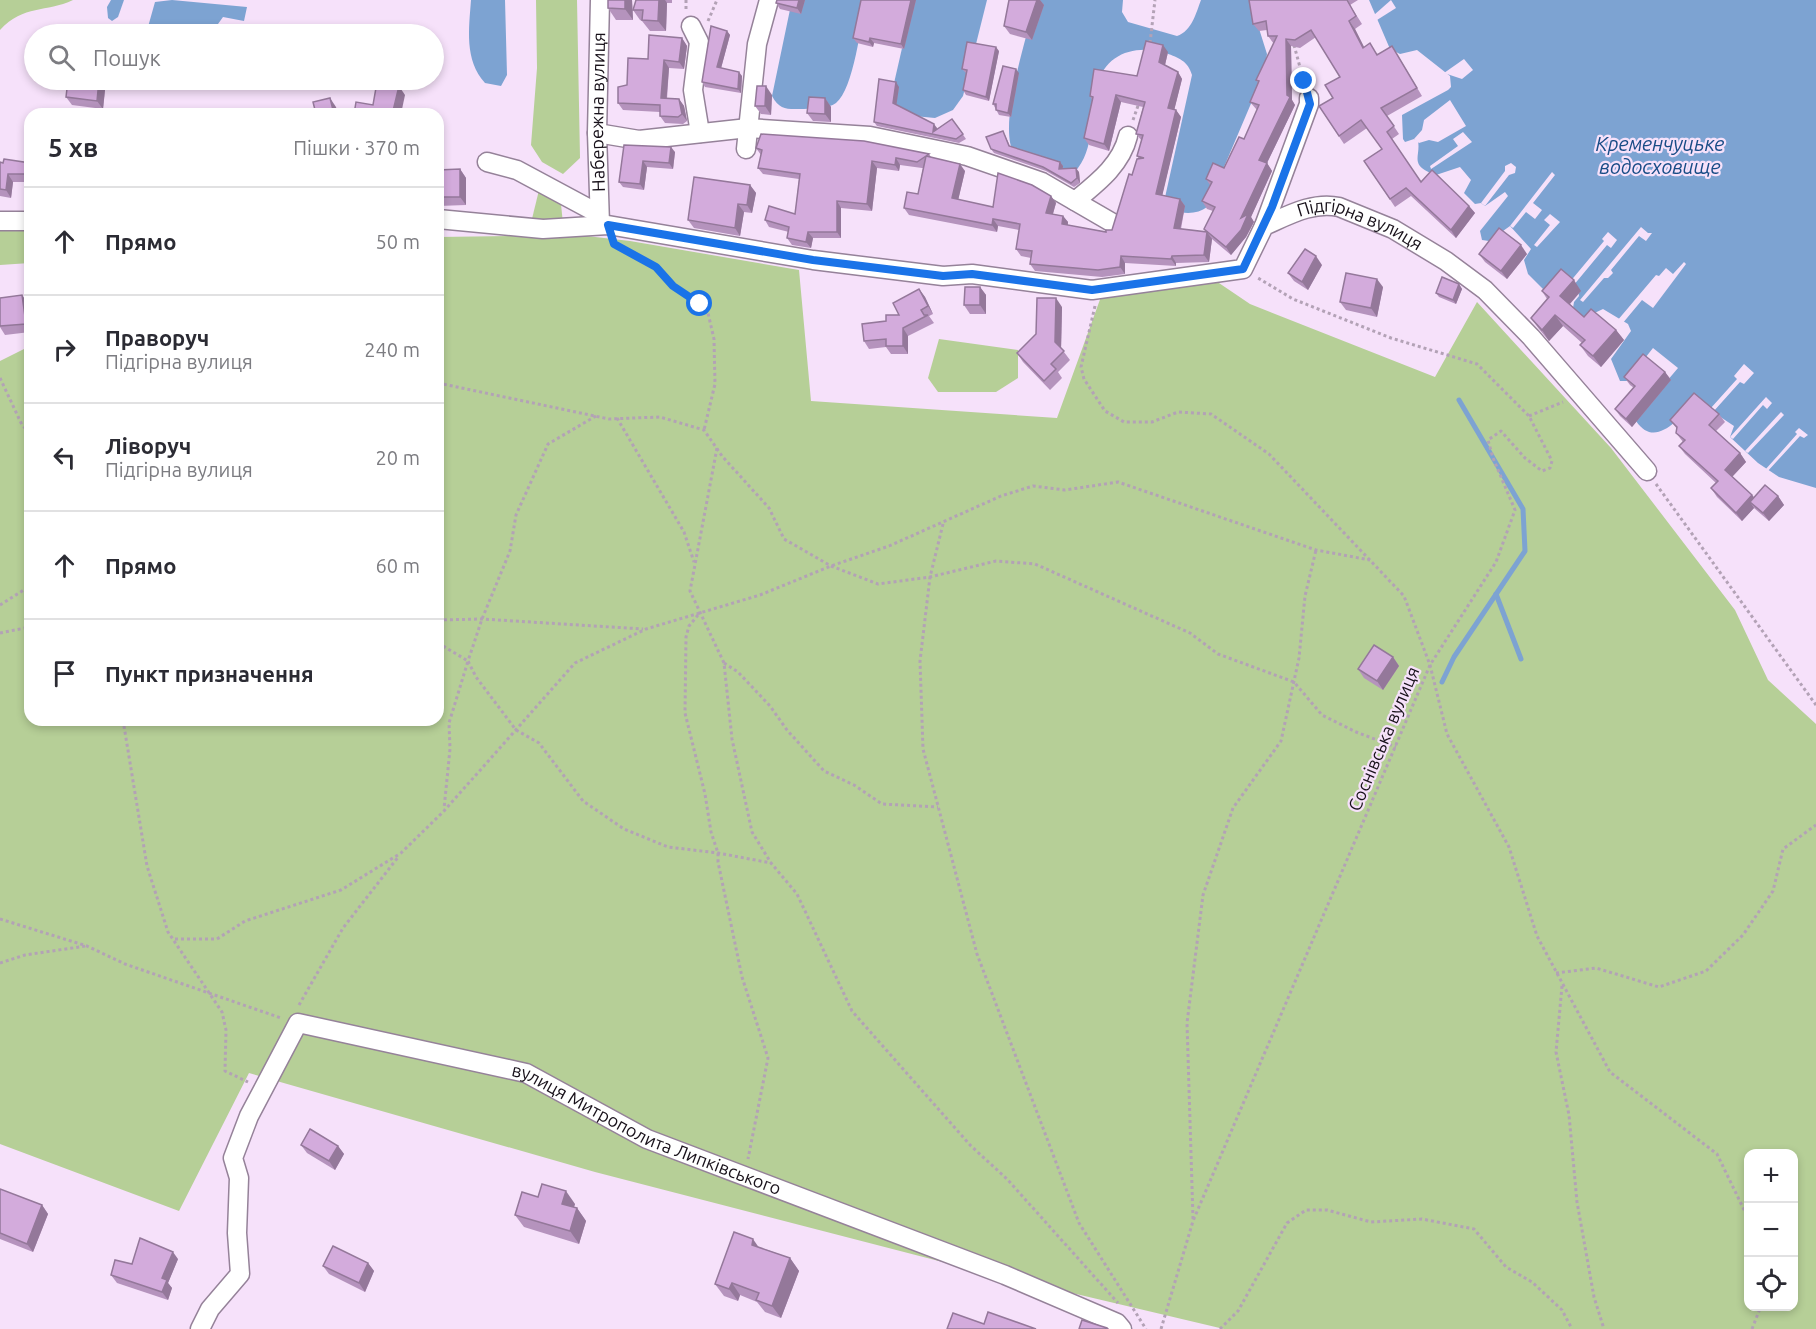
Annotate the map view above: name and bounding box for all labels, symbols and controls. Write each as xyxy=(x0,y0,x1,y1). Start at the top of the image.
search box xyxy=(24,24,444,90)
street label: Набережна вулиця xyxy=(586,32,608,192)
icon: search xyxy=(45,41,78,74)
text: Пошук xyxy=(93,45,161,70)
route end xyxy=(1290,67,1316,93)
water label: Кременчуцьке водосховище xyxy=(1596,132,1724,178)
text: 5 хв xyxy=(48,133,98,162)
text: Пішки · 370 m xyxy=(293,136,420,159)
street label: Підгірна вулиця xyxy=(1294,195,1426,253)
icon: ahead xyxy=(48,225,81,258)
text: Прямо xyxy=(105,229,176,254)
text: 50 m xyxy=(376,230,420,253)
route start xyxy=(686,290,712,316)
text: Праворуч xyxy=(105,325,209,350)
icon: right xyxy=(48,333,81,366)
text: 240 m xyxy=(364,338,420,361)
text: Підгірна вулиця xyxy=(105,350,253,373)
text: Ліворуч xyxy=(105,433,191,458)
icon: left xyxy=(48,441,81,474)
text: 20 m xyxy=(376,446,420,469)
text: Підгірна вулиця xyxy=(105,458,253,481)
icon: ahead xyxy=(48,549,81,582)
text: Прямо xyxy=(105,553,176,578)
text: 60 m xyxy=(376,554,420,577)
icon: arrive xyxy=(48,657,81,690)
text: Пункт призначення xyxy=(105,661,314,686)
street label: Соснівська вулиця xyxy=(1344,663,1423,814)
street label: вулиця Митрополита Липківського xyxy=(510,1059,784,1198)
map controls xyxy=(1744,1149,1798,1311)
button: + xyxy=(1744,1149,1798,1203)
button: − xyxy=(1744,1203,1798,1257)
button: locate xyxy=(1744,1257,1798,1311)

